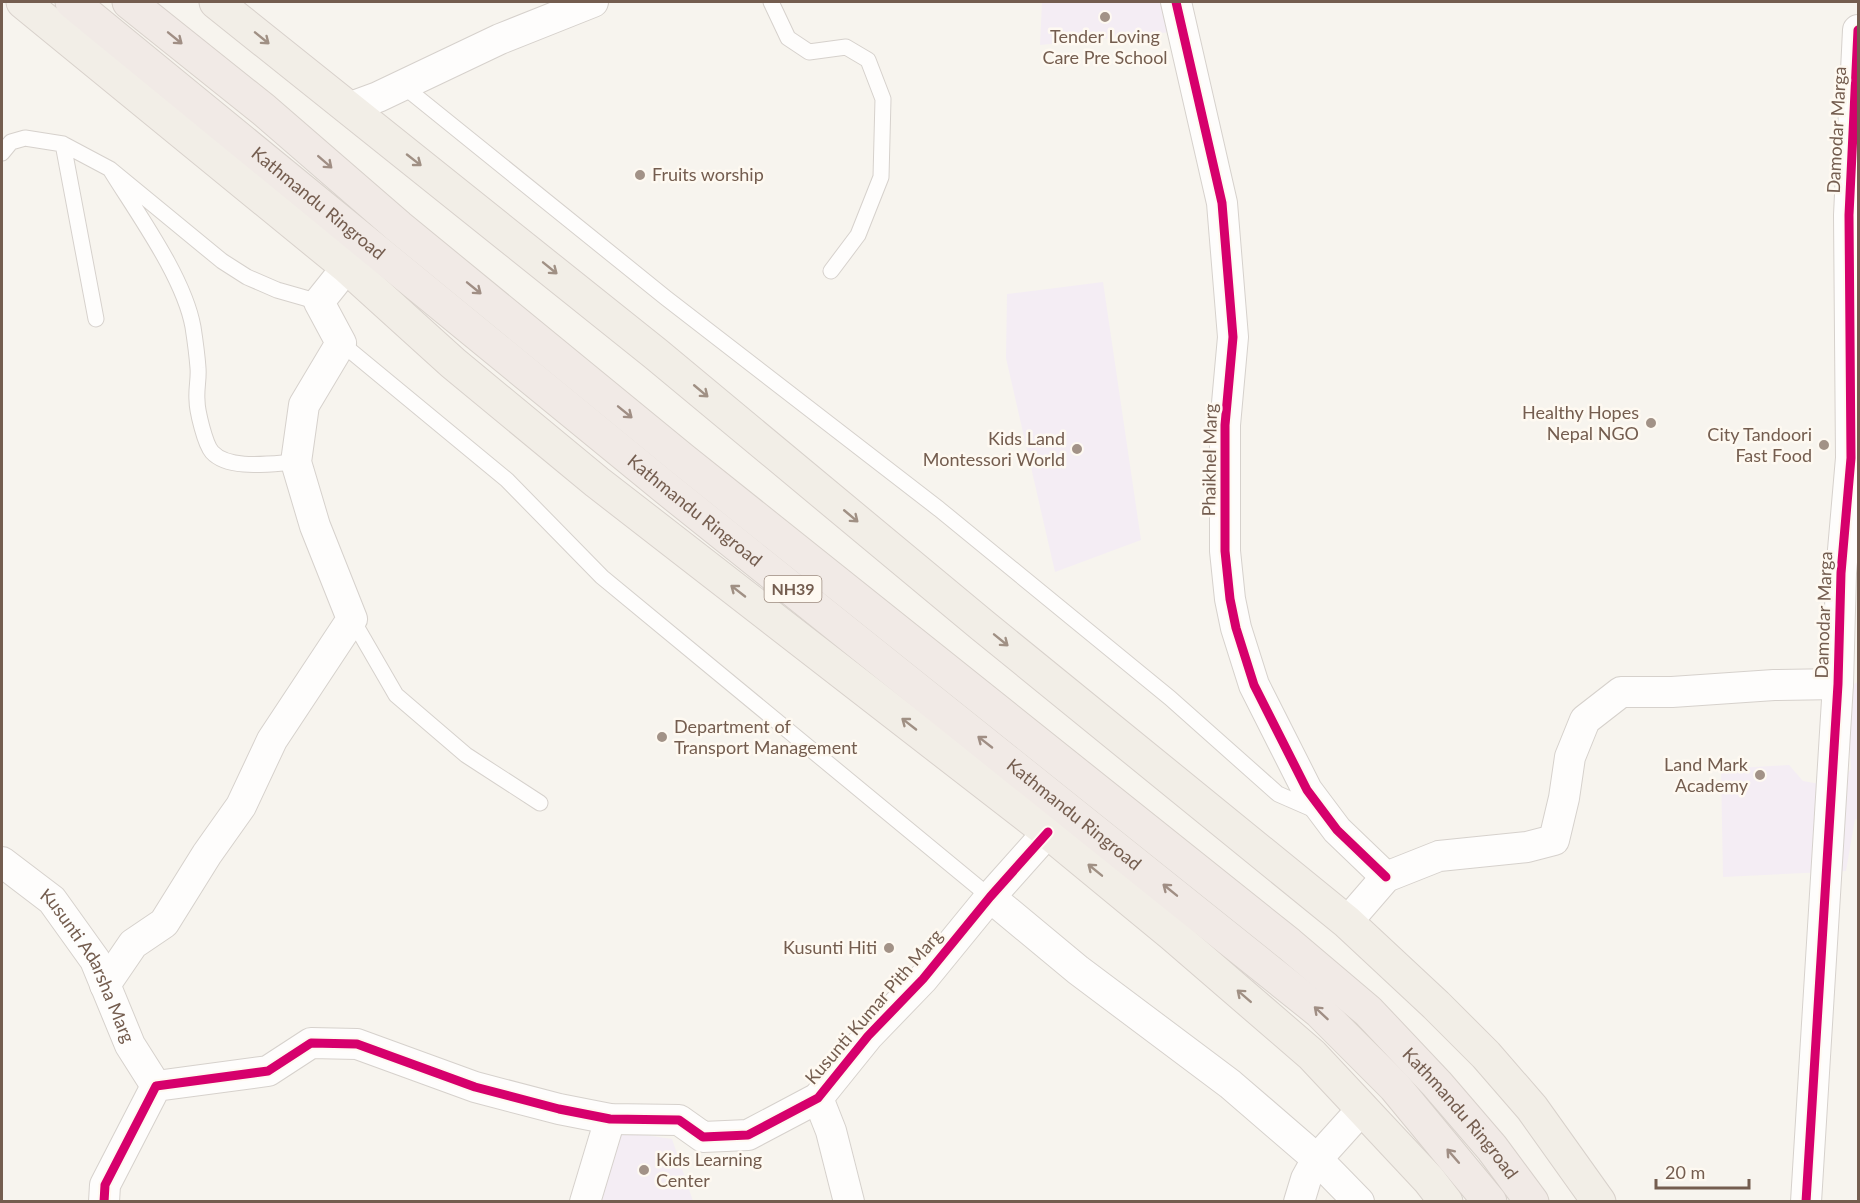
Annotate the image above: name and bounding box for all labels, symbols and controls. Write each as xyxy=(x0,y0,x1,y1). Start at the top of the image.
marker: Tender Loving Care Pre School xyxy=(1098,10,1112,24)
place label: Tender Loving Care Pre School xyxy=(1042,25,1168,68)
one-way arrow xyxy=(167,31,182,45)
one-way arrow xyxy=(254,32,270,45)
street label: Damodar Marga xyxy=(1822,66,1850,194)
street label: Kathmandu Ringroad xyxy=(247,142,390,264)
one-way arrow xyxy=(406,153,422,166)
one-way arrow xyxy=(317,156,333,169)
place label: Fruits worship xyxy=(652,163,764,185)
marker: Fruits worship xyxy=(633,168,647,182)
one-way arrow xyxy=(542,261,558,274)
one-way arrow xyxy=(466,282,482,295)
one-way arrow xyxy=(693,385,709,398)
place label: Healthy Hopes Nepal NGO xyxy=(1522,401,1639,444)
street label: Phaikhel Marg xyxy=(1197,403,1221,517)
one-way arrow xyxy=(616,405,632,418)
marker: Healthy Hopes Nepal NGO xyxy=(1644,416,1658,430)
place label: City Tandoori Fast Food xyxy=(1707,423,1812,466)
place label: Kids Land Montessori World xyxy=(923,427,1065,470)
marker: City Tandoori Fast Food xyxy=(1817,438,1831,452)
marker: Kids Land Montessori World xyxy=(1070,442,1084,456)
street label: Kathmandu Ringroad xyxy=(624,449,767,571)
one-way arrow xyxy=(843,509,858,523)
street label: Damodar Marga xyxy=(1810,551,1836,679)
road number: NH39 xyxy=(764,576,822,602)
one-way arrow xyxy=(730,585,746,598)
one-way arrow xyxy=(993,634,1009,647)
place label: Department of Transport Management xyxy=(674,715,858,758)
one-way arrow xyxy=(901,717,917,730)
marker: Department of Transport Management xyxy=(655,730,669,744)
one-way arrow xyxy=(977,735,993,748)
street label: Kathmandu Ringroad xyxy=(1003,753,1146,874)
place label: Land Mark Academy xyxy=(1664,753,1749,796)
marker: Land Mark Academy xyxy=(1753,768,1767,782)
one-way arrow xyxy=(1087,864,1103,877)
street label: Kusunti Adarsha Marg xyxy=(36,883,140,1046)
one-way arrow xyxy=(1163,883,1178,897)
street label: Kusunti Kumar Pith Marg xyxy=(800,924,947,1088)
place label: Kusunti Hiti xyxy=(783,936,877,958)
marker: Kusunti Hiti xyxy=(882,941,896,955)
one-way arrow xyxy=(1237,989,1252,1003)
one-way arrow xyxy=(1314,1006,1329,1020)
street label: Kathmandu Ringroad xyxy=(1398,1043,1523,1183)
place label: Kids Learning Center xyxy=(656,1148,762,1191)
one-way arrow xyxy=(1446,1149,1460,1164)
scale bar xyxy=(1656,1152,1749,1190)
text: 20 m xyxy=(1665,1161,1705,1183)
marker: Kids Learning Center xyxy=(637,1163,651,1177)

